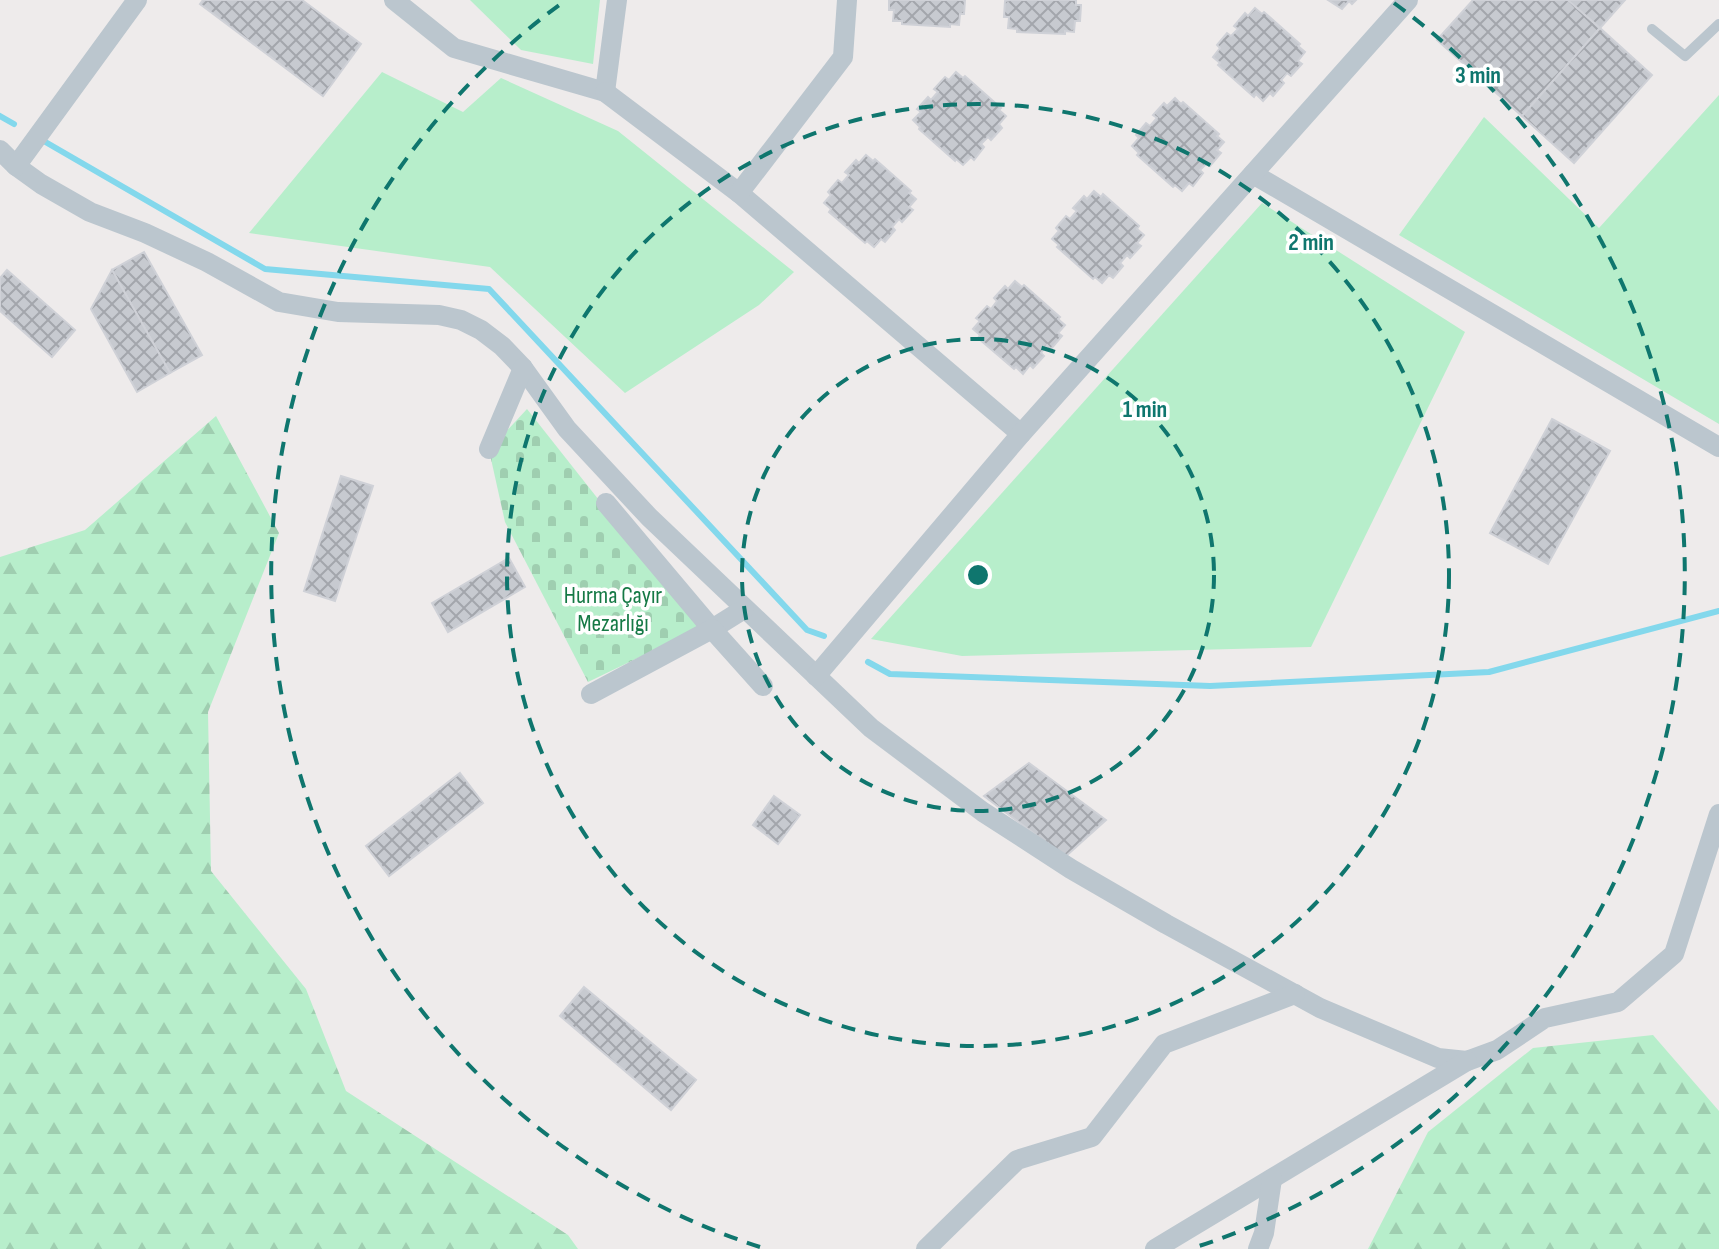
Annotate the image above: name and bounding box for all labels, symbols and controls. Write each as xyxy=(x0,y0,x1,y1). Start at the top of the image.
text: 3 min xyxy=(1455,61,1501,90)
text: 2 min xyxy=(1288,228,1334,257)
text: 1 min xyxy=(1123,395,1167,424)
centre of rings xyxy=(964,561,992,589)
park label: Hurma Çayır Mezarlığı xyxy=(564,581,662,638)

